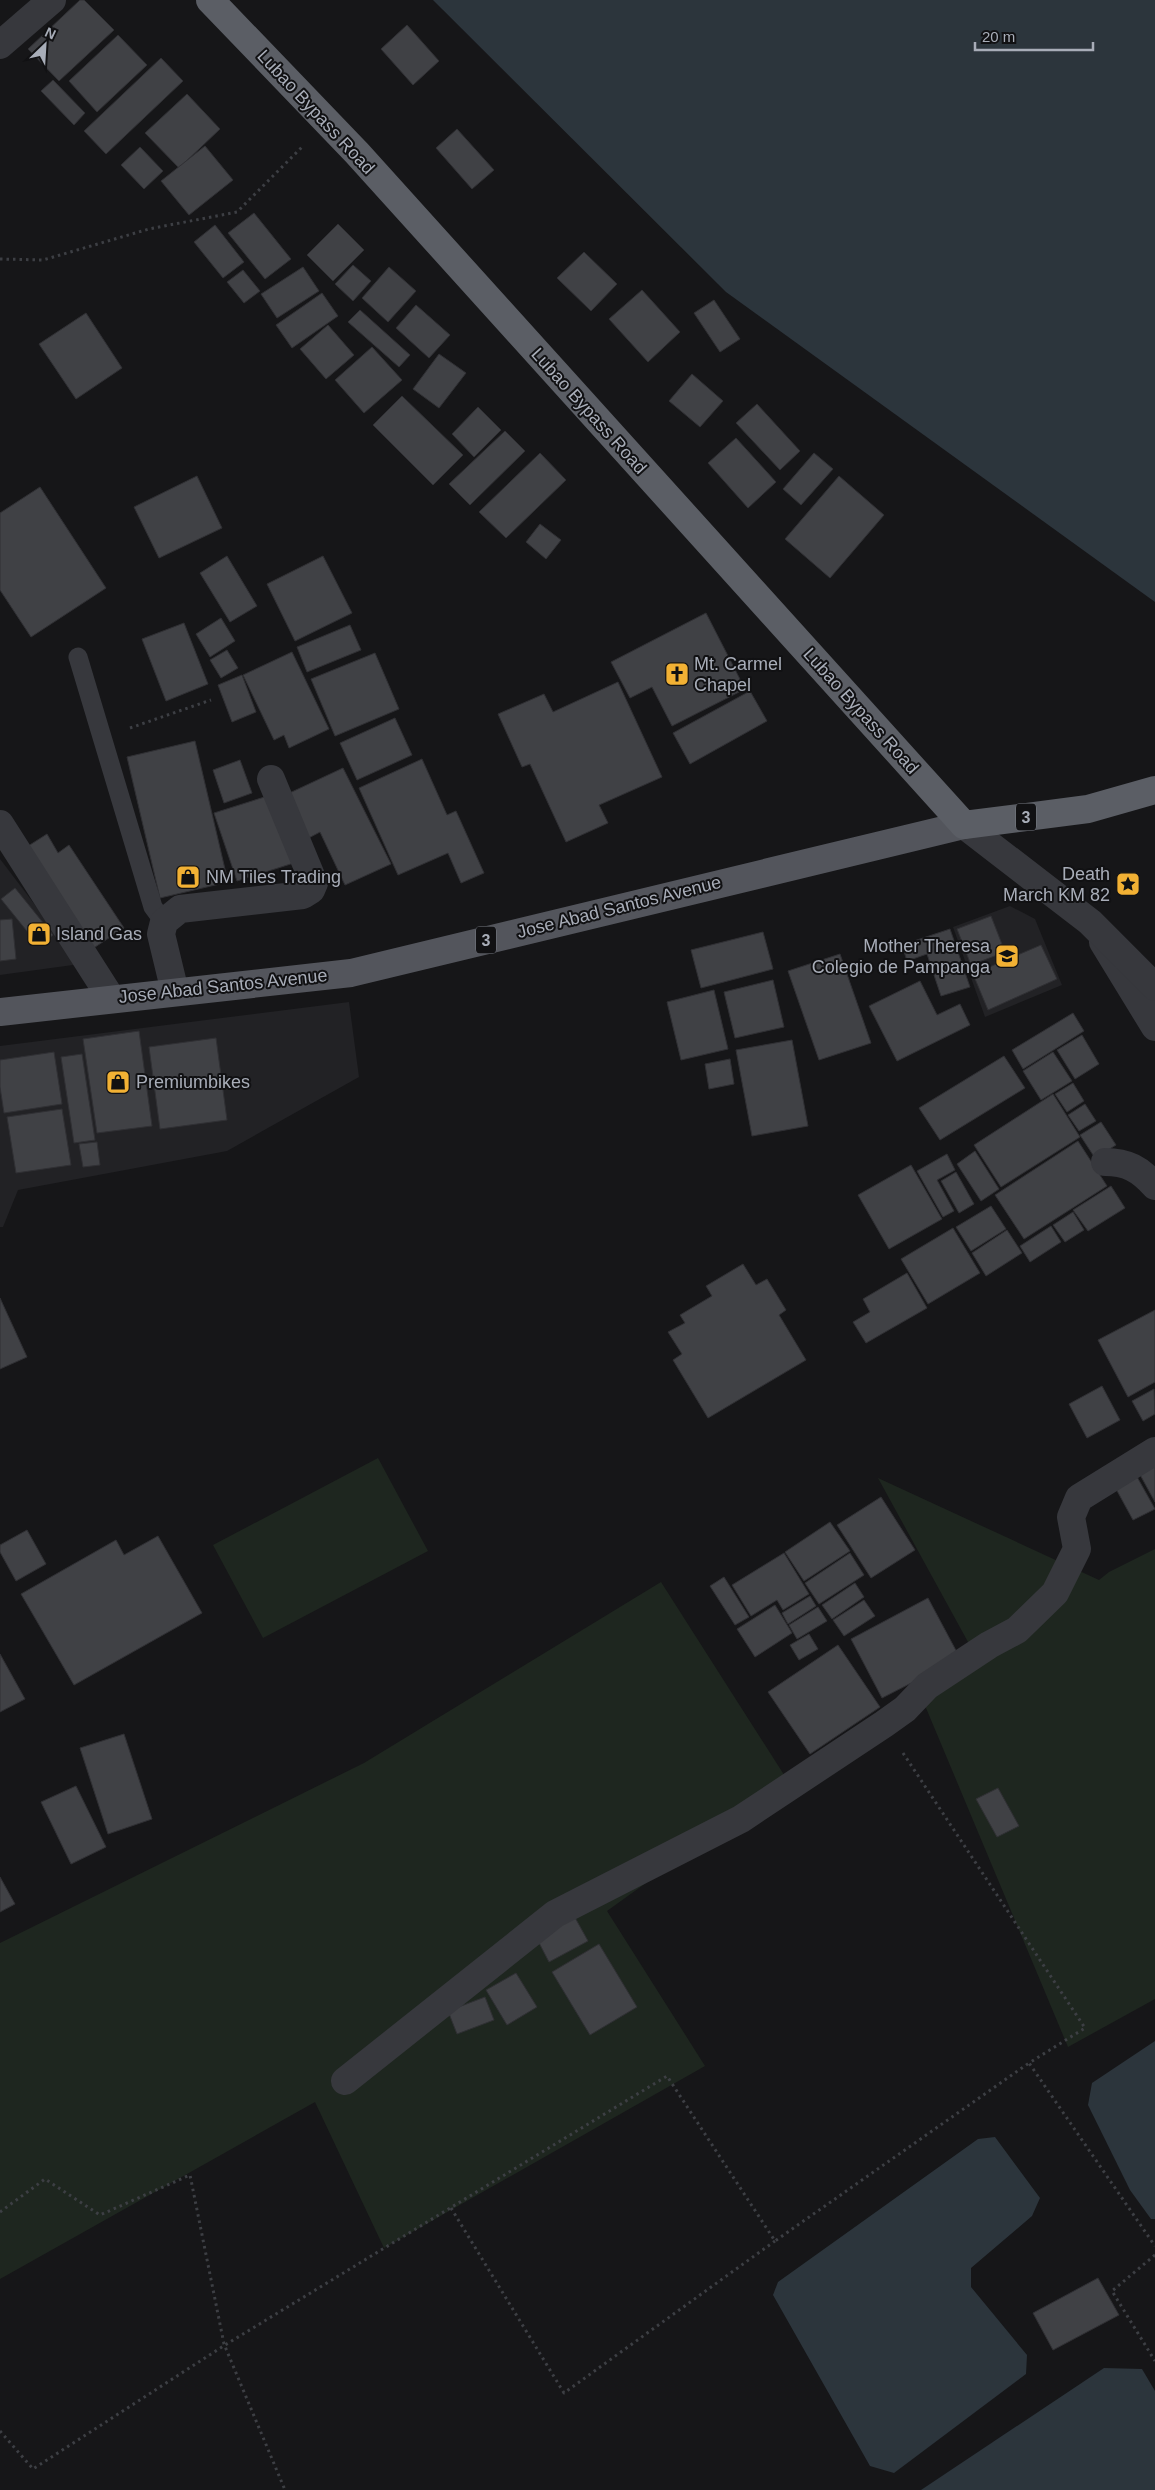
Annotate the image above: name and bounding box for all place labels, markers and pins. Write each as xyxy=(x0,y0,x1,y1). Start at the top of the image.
place label: Mt. Carmel Chapel xyxy=(694,654,782,695)
church icon: Mt. Carmel Chapel xyxy=(664,661,690,687)
shop icon: NM Tiles Trading xyxy=(175,864,201,890)
place label: Death March KM 82 xyxy=(1003,864,1110,905)
place label: NM Tiles Trading xyxy=(206,867,341,887)
place icon: Death March KM 82 xyxy=(1115,871,1141,897)
shop icon: Island Gas xyxy=(26,921,52,947)
place label: Island Gas xyxy=(56,924,142,944)
place label: Mother Theresa Colegio de Pampanga xyxy=(812,936,991,977)
school or university icon: Mother Theresa Colegio de Pampanga xyxy=(994,943,1020,969)
shop icon: Premiumbikes xyxy=(105,1069,131,1095)
place label: Premiumbikes xyxy=(136,1072,250,1092)

